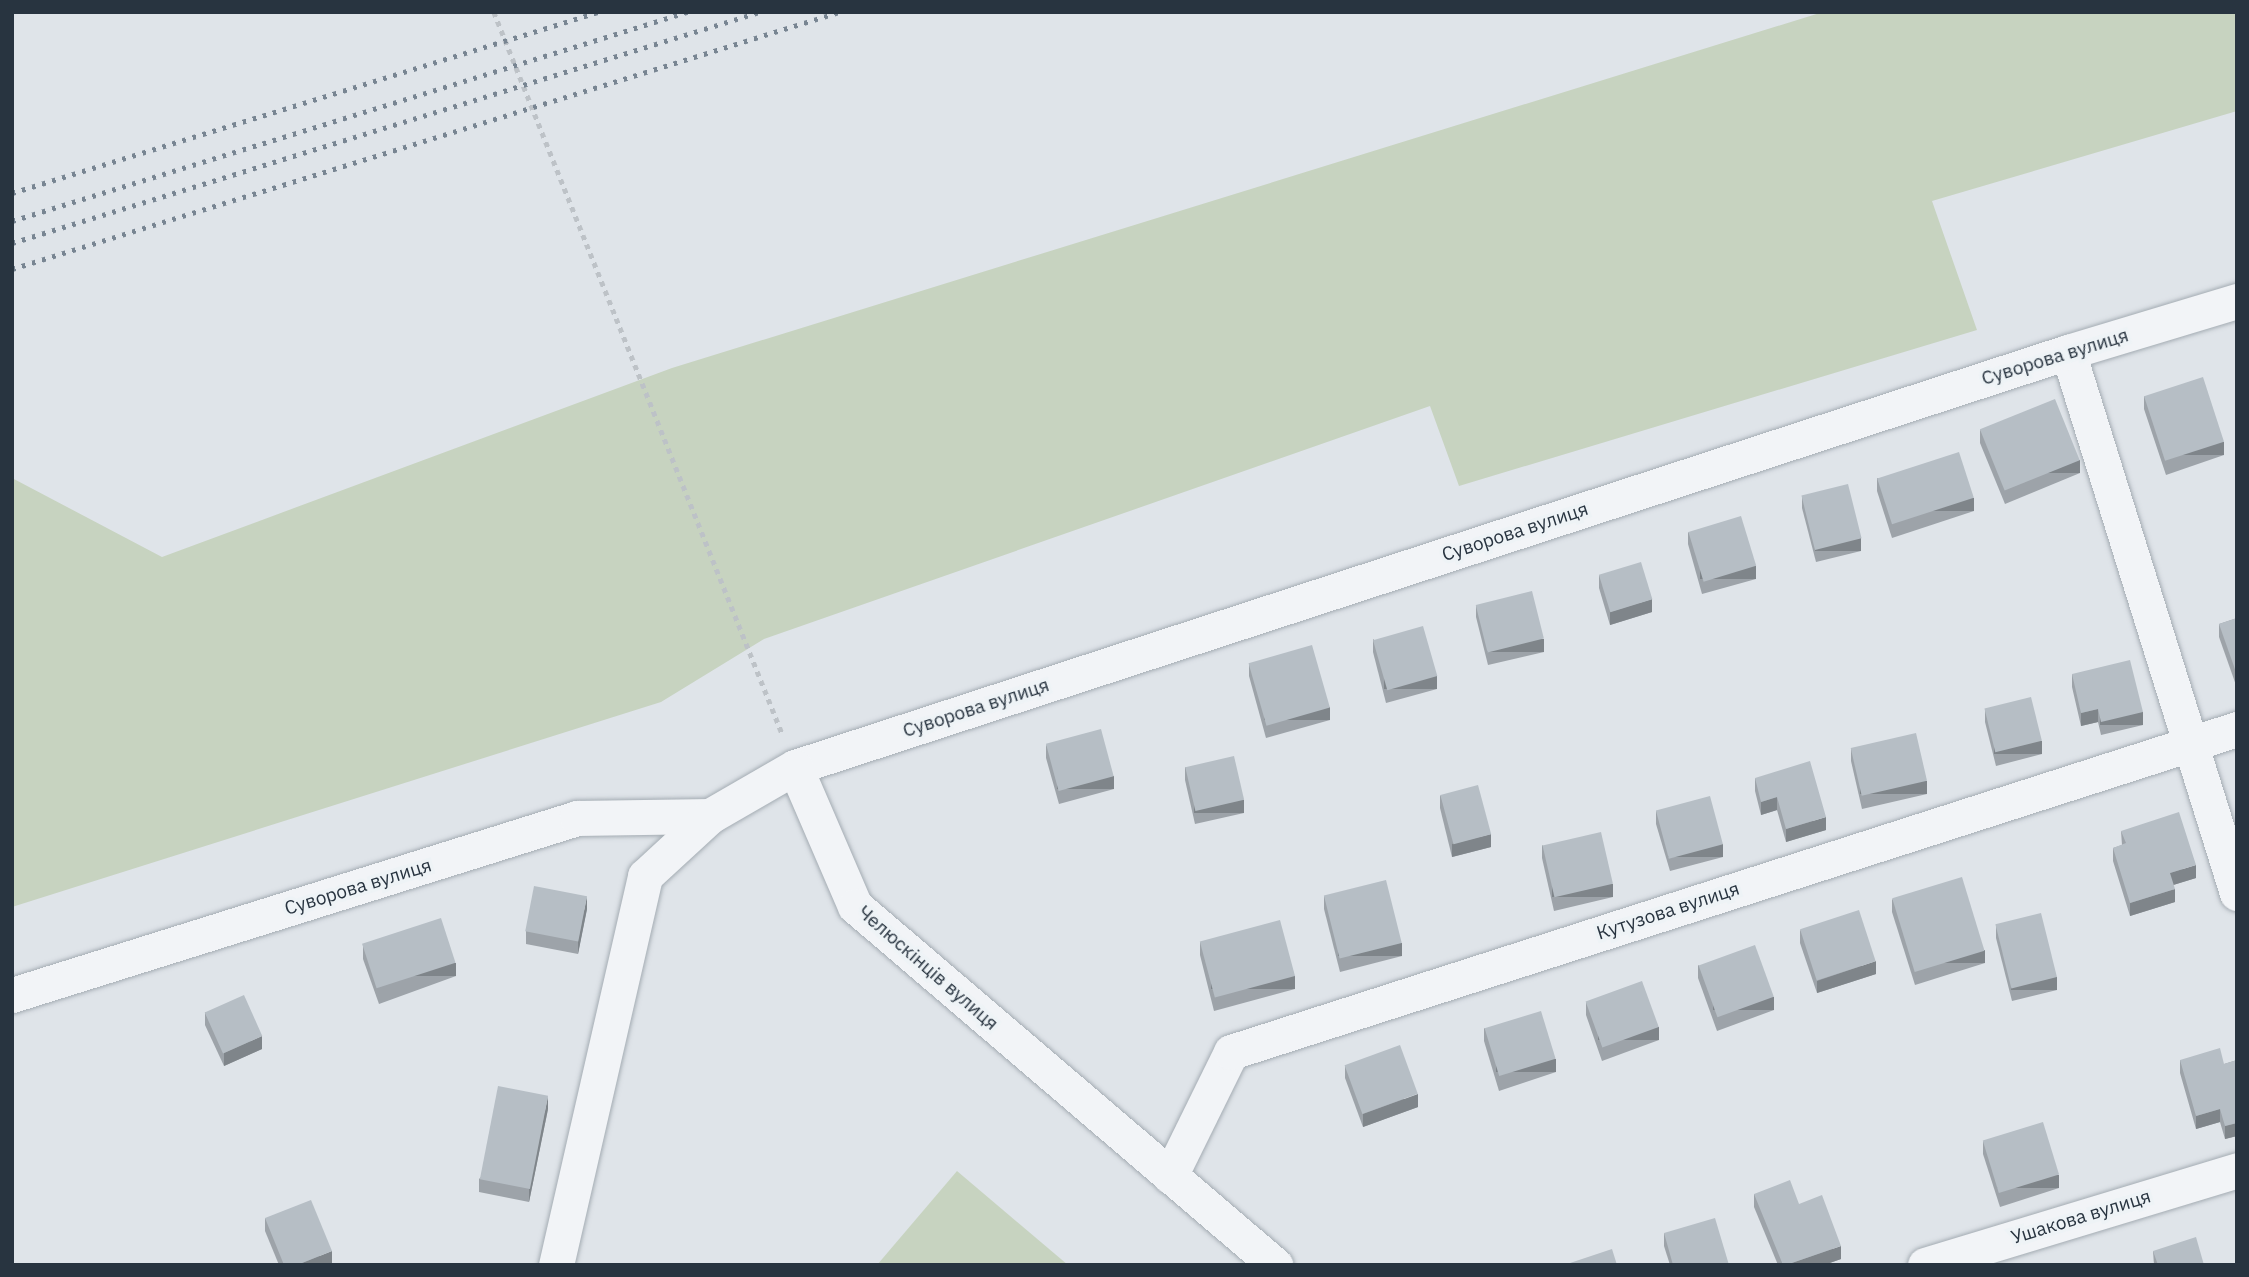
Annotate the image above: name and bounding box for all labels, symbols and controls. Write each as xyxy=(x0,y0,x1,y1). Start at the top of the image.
street label: Суворова вулиця xyxy=(1979,324,2131,390)
street label: Суворова вулиця xyxy=(1439,498,1591,566)
street label: Суворова вулиця xyxy=(900,674,1052,742)
street label: Суворова вулиця xyxy=(282,854,434,920)
street label: Кутузова вулиця xyxy=(1594,877,1742,945)
street label: Челюскінців вулиця xyxy=(853,901,1003,1035)
street label: Ушакова вулиця xyxy=(2008,1185,2154,1249)

